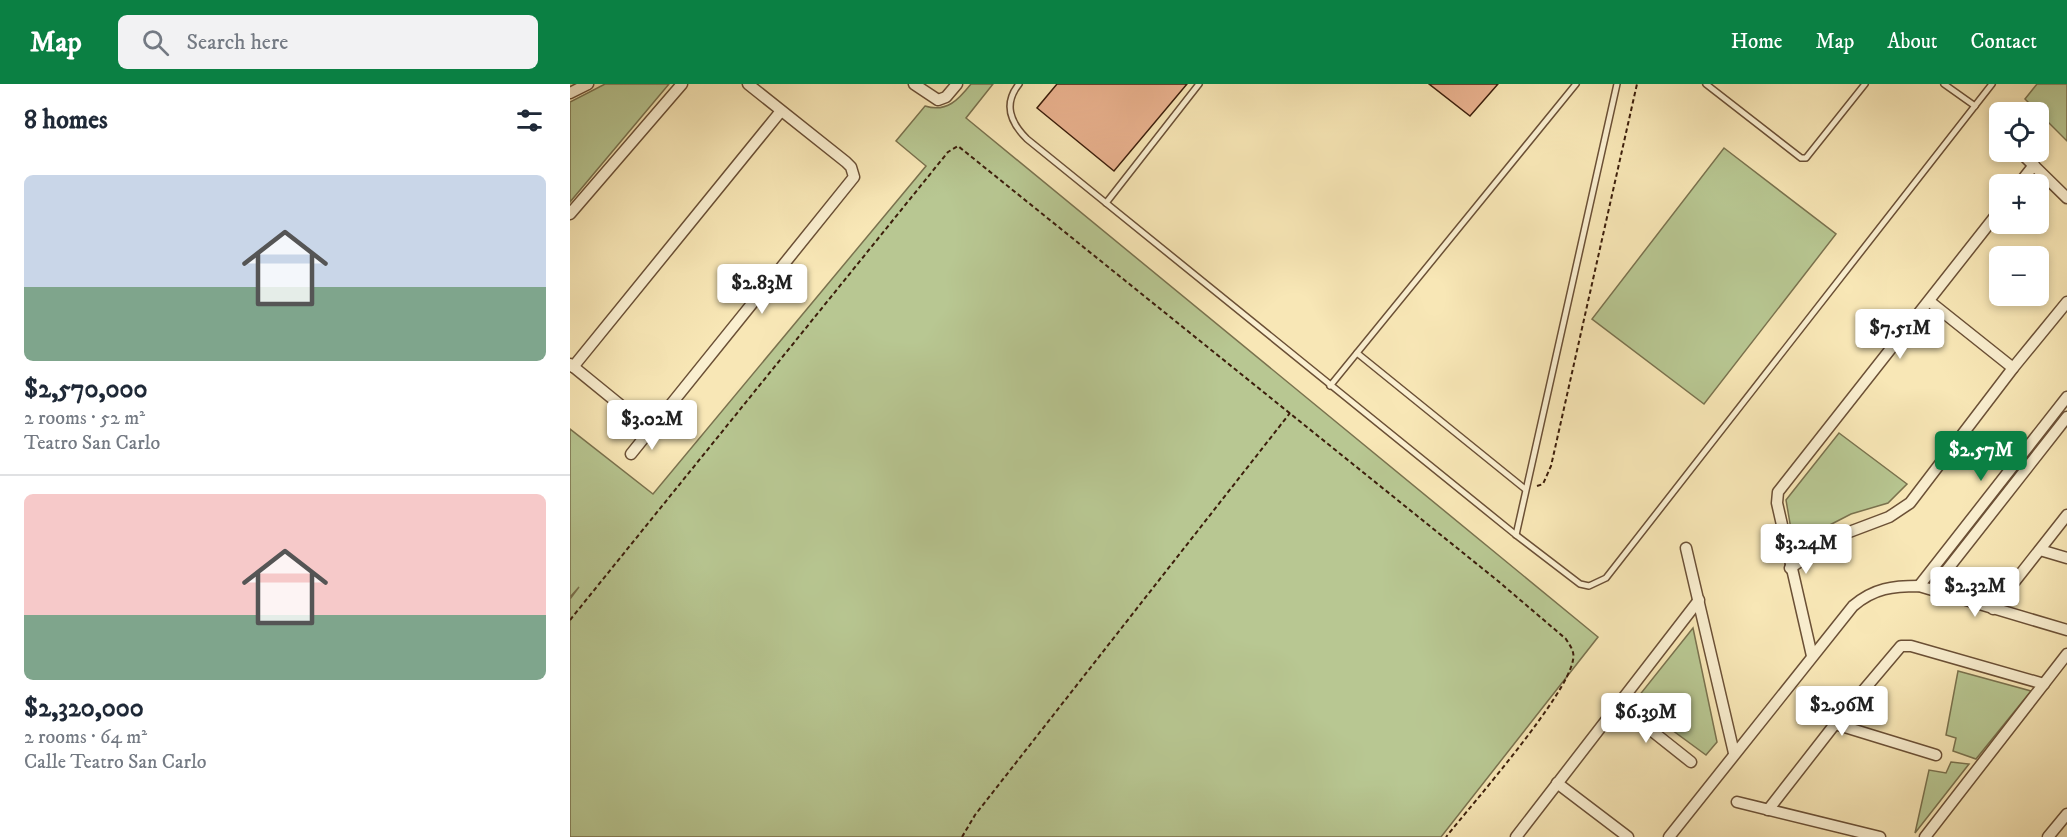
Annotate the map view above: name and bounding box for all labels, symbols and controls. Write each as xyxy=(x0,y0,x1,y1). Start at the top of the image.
search box xyxy=(118,15,538,69)
text: Map xyxy=(30,25,82,60)
icon: search xyxy=(139,26,172,59)
text: Search here xyxy=(187,29,288,56)
text: Home xyxy=(1731,29,1783,55)
text: Map xyxy=(1816,29,1854,55)
text: About xyxy=(1887,29,1938,55)
text: Contact xyxy=(1971,29,2037,55)
map controls xyxy=(1989,102,2049,306)
button: locate xyxy=(1989,102,2049,162)
text: 8 homes xyxy=(24,104,108,137)
icon: filters xyxy=(513,104,546,137)
button: + xyxy=(1989,174,2049,234)
icon: home xyxy=(231,214,339,322)
button: − xyxy=(1989,246,2049,306)
pin: $2.83M xyxy=(713,264,811,315)
text: $2.83M xyxy=(731,271,793,296)
pin: $7.51M xyxy=(1851,309,1949,360)
text: $7.51M xyxy=(1869,316,1931,341)
text: $2,570,000 xyxy=(24,373,147,406)
pin: $3.02M xyxy=(603,400,701,451)
text: 2 rooms · 52 m² xyxy=(24,406,145,431)
text: $3.02M xyxy=(621,407,683,432)
text: Teatro San Carlo xyxy=(24,431,160,456)
pin: $2.57M xyxy=(1932,431,2030,482)
text: $2.57M xyxy=(1949,438,2013,463)
pin: $3.24M xyxy=(1757,524,1855,575)
text: $3.24M xyxy=(1775,531,1837,556)
icon: home xyxy=(231,533,339,641)
pin: $2.32M xyxy=(1926,567,2024,618)
text: $2.32M xyxy=(1944,574,2006,599)
pin: $2.96M xyxy=(1793,686,1891,737)
text: $2,320,000 xyxy=(24,692,144,725)
pin: $6.39M xyxy=(1597,693,1695,744)
text: $2.96M xyxy=(1810,693,1874,718)
text: $6.39M xyxy=(1615,700,1677,725)
text: 2 rooms · 64 m² xyxy=(24,725,147,750)
text: Calle Teatro San Carlo xyxy=(24,750,207,775)

